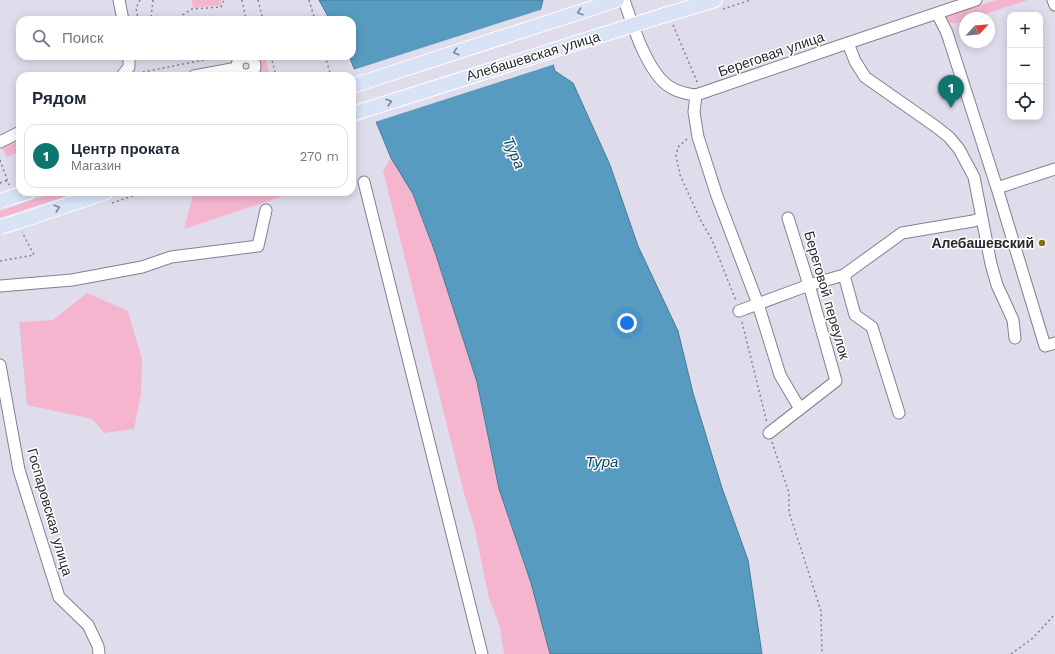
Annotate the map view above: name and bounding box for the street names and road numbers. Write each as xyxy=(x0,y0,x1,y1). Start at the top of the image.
street label: Алебашевская улица xyxy=(464,28,602,84)
street label: Береговая улица xyxy=(716,28,826,80)
street label: Береговой переулок xyxy=(801,229,853,362)
street label: Госпаровская улица xyxy=(24,446,76,578)

